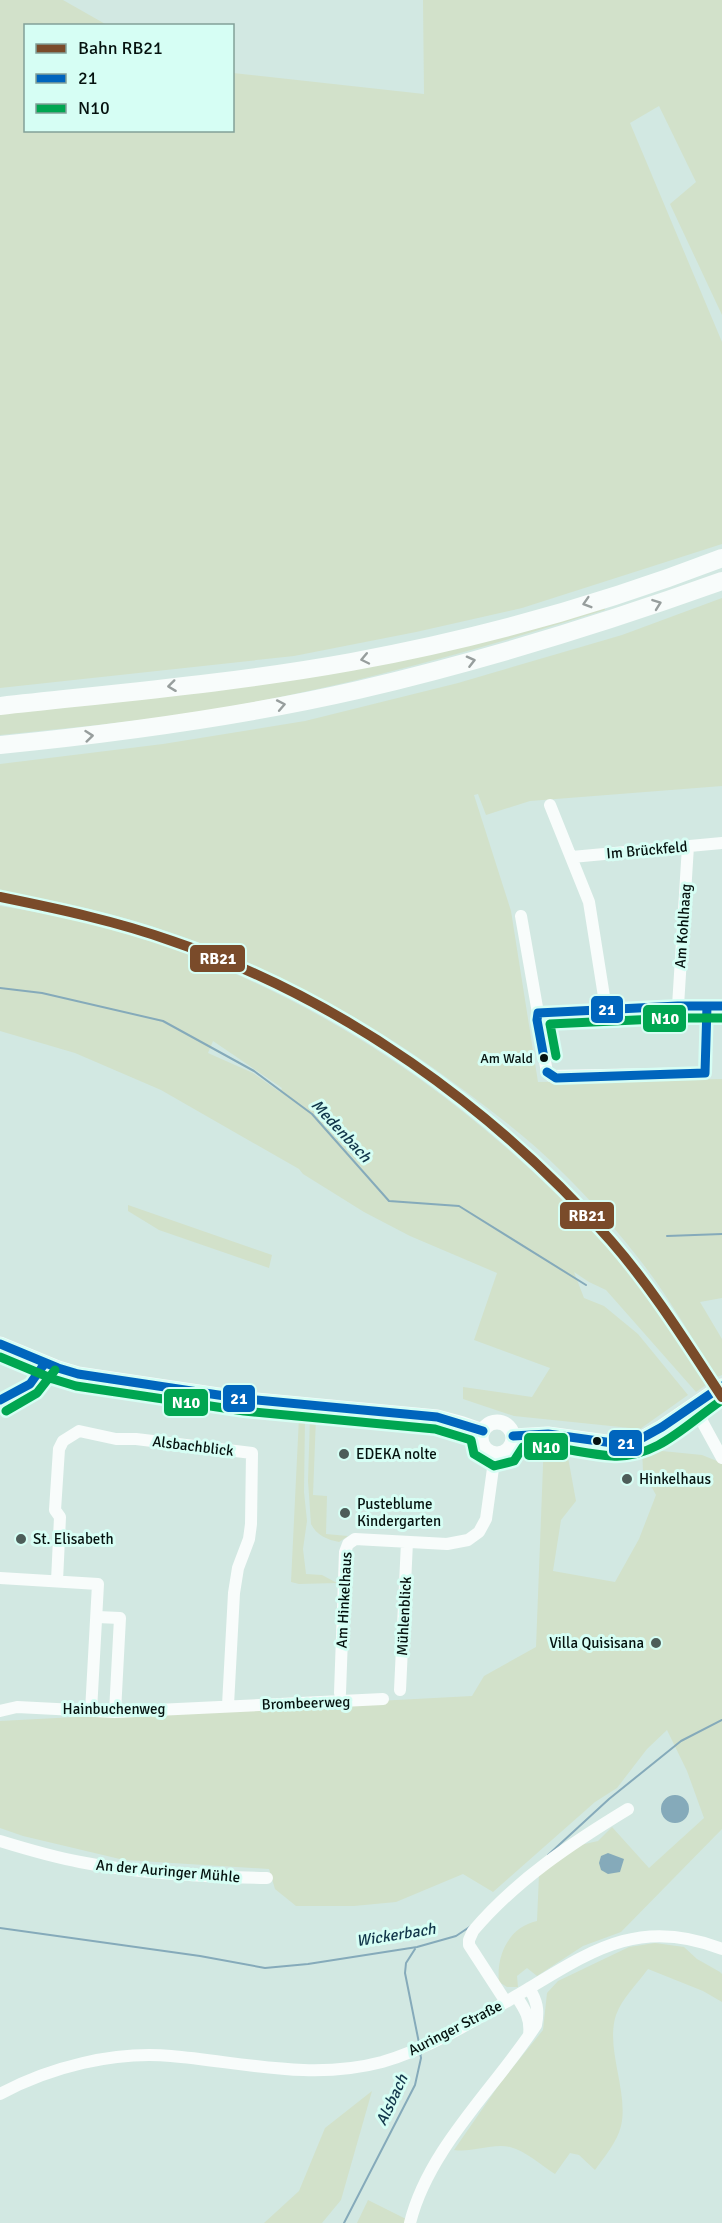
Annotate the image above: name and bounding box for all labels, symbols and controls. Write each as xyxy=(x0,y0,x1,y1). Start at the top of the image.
legend xyxy=(24,24,234,132)
text: Bahn RB21 xyxy=(78,37,163,59)
text: 21 xyxy=(78,67,97,89)
text: N10 xyxy=(78,97,110,119)
one-way arrow xyxy=(582,596,593,608)
one-way arrow xyxy=(651,599,662,612)
one-way arrow xyxy=(361,651,371,664)
one-way arrow xyxy=(466,656,476,669)
one-way arrow xyxy=(168,680,177,692)
one-way arrow xyxy=(276,699,286,712)
one-way arrow xyxy=(84,730,93,743)
street label: Im Brückfeld xyxy=(606,837,688,863)
street label: Am Kohlhaag xyxy=(671,883,695,969)
line badge: RB21 xyxy=(189,944,246,973)
text: RB21 xyxy=(200,949,237,969)
line badge: 21 xyxy=(590,995,624,1024)
text: 21 xyxy=(598,1000,616,1020)
line badge: N10 xyxy=(642,1004,687,1033)
text: N10 xyxy=(651,1009,680,1029)
place label: Am Wald xyxy=(480,1050,533,1067)
marker: Am Wald xyxy=(538,1052,550,1064)
water label: Medenbach xyxy=(307,1095,376,1168)
line badge: RB21 xyxy=(559,1201,615,1230)
text: RB21 xyxy=(569,1206,606,1226)
line badge: 21 xyxy=(222,1384,256,1413)
line badge: N10 xyxy=(163,1388,209,1417)
text: 21 xyxy=(230,1389,248,1409)
text: N10 xyxy=(172,1393,201,1413)
line badge: 21 xyxy=(608,1429,643,1457)
street label: Alsbachblick xyxy=(151,1432,235,1460)
line badge: N10 xyxy=(523,1432,569,1461)
text: 21 xyxy=(617,1434,635,1454)
unlabelled marker xyxy=(591,1435,603,1447)
text: N10 xyxy=(532,1438,561,1458)
place label: EDEKA nolte xyxy=(356,1445,437,1463)
marker: EDEKA nolte xyxy=(337,1447,351,1461)
place label: Hinkelhaus xyxy=(639,1470,711,1488)
marker: Hinkelhaus xyxy=(620,1472,634,1486)
place label: Pusteblume Kindergarten xyxy=(357,1495,441,1530)
marker: Pusteblume Kindergarten xyxy=(338,1506,352,1520)
place label: St. Elisabeth xyxy=(33,1530,114,1548)
marker: St. Elisabeth xyxy=(14,1532,28,1546)
street label: Am Hinkelhaus xyxy=(332,1551,356,1649)
street label: Mühlenblick xyxy=(393,1575,415,1656)
place label: Villa Quisisana xyxy=(549,1634,644,1652)
marker: Villa Quisisana xyxy=(649,1636,663,1650)
street label: Brombeerweg xyxy=(261,1692,351,1714)
street label: Hainbuchenweg xyxy=(63,1700,165,1718)
street label: An der Auringer Mühle xyxy=(95,1856,241,1886)
water label: Wickerbach xyxy=(355,1919,438,1951)
street label: Auringer Straße xyxy=(405,1997,505,2059)
water label: Alsbach xyxy=(372,2070,413,2129)

